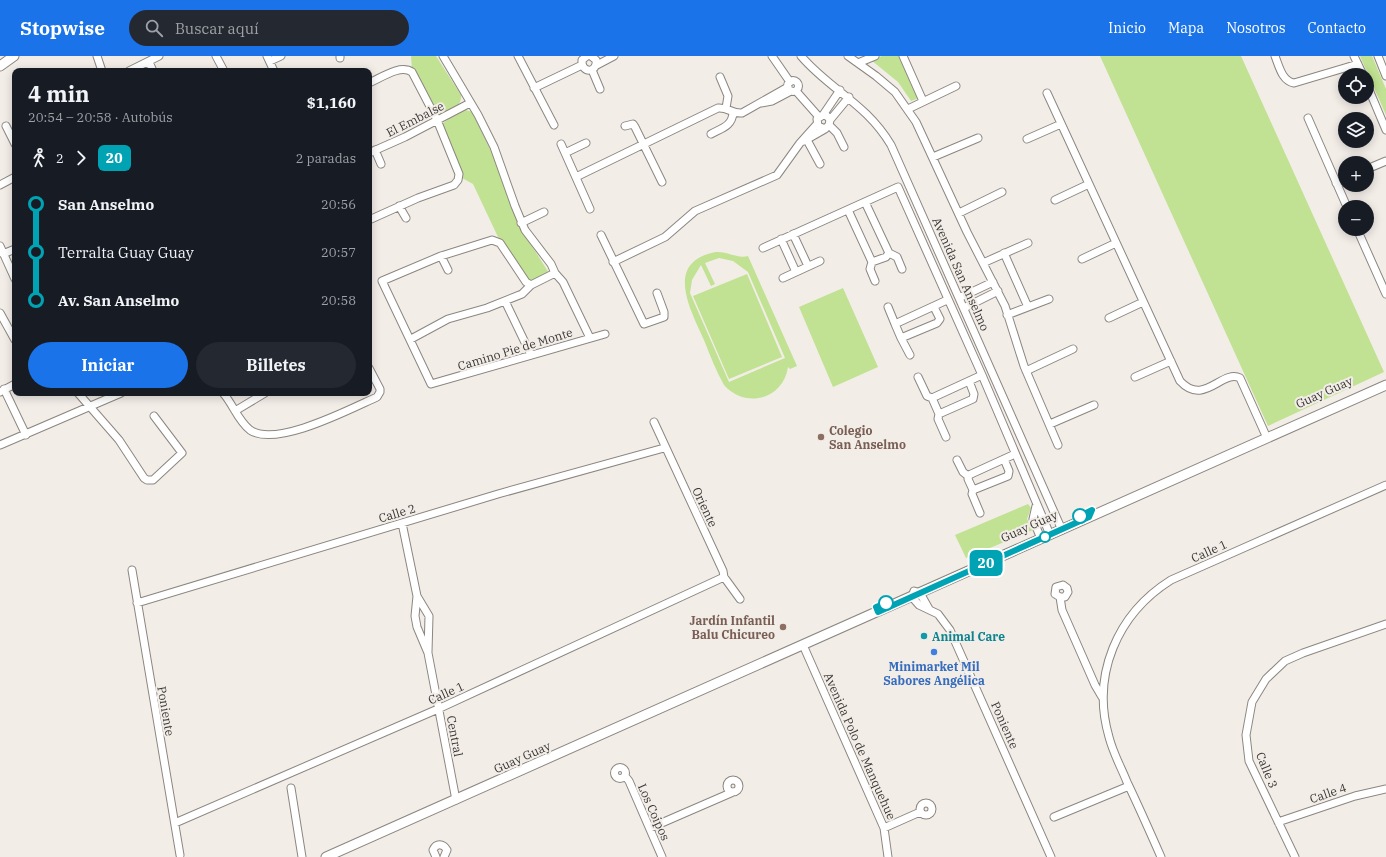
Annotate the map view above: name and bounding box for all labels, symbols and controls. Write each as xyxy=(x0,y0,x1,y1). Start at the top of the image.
search box xyxy=(129,10,409,46)
text: Stopwise xyxy=(20,16,105,40)
icon: search xyxy=(143,17,165,39)
text: Buscar aquí xyxy=(175,19,259,38)
text: Inicio xyxy=(1108,19,1146,37)
text: Mapa xyxy=(1168,19,1204,37)
text: Nosotros xyxy=(1226,19,1286,37)
text: Contacto xyxy=(1308,19,1366,37)
map controls xyxy=(1338,68,1374,236)
button: locate xyxy=(1338,68,1374,104)
text: 4 min xyxy=(28,79,90,108)
text: $1,160 xyxy=(307,93,356,112)
street label: El Embalse xyxy=(384,98,446,140)
text: 20:54 – 20:58 · Autobús xyxy=(28,109,173,126)
button: layers xyxy=(1338,112,1374,148)
icon: walk xyxy=(28,147,50,169)
icon: forward xyxy=(70,147,92,169)
text: 20 xyxy=(106,149,123,167)
text: 2 xyxy=(56,150,64,167)
text: 2 paradas xyxy=(296,150,356,167)
button: + xyxy=(1338,156,1374,192)
text: San Anselmo xyxy=(58,195,154,214)
text: 20:56 xyxy=(321,196,356,213)
button: − xyxy=(1338,200,1374,236)
street label: Avenida San Anselmo xyxy=(929,215,993,333)
text: Terralta Guay Guay xyxy=(58,243,194,262)
text: 20:57 xyxy=(321,244,356,261)
text: Av. San Anselmo xyxy=(58,291,179,310)
text: 20:58 xyxy=(321,292,356,309)
street label: Camino Pie de Monte xyxy=(456,324,574,374)
button: Iniciar xyxy=(28,342,188,388)
button: Billetes xyxy=(196,342,356,388)
street label: Guay Guay xyxy=(1293,373,1355,411)
place label: Colegio San Anselmo xyxy=(829,423,906,452)
marker: Colegio San Anselmo xyxy=(816,432,826,442)
street label: Oriente xyxy=(689,485,721,529)
street label: Calle 2 xyxy=(377,500,417,526)
street label: Guay Guay xyxy=(998,507,1060,545)
unlabelled marker xyxy=(1072,508,1088,524)
unlabelled marker xyxy=(1039,531,1051,543)
street label: Calle 1 xyxy=(1189,536,1229,566)
line badge: 20 xyxy=(968,550,1004,576)
text: 20 xyxy=(978,554,994,572)
unlabelled marker xyxy=(878,595,894,611)
place label: Jardín Infantil Balu Chicureo xyxy=(689,613,775,642)
marker: Jardín Infantil Balu Chicureo xyxy=(778,622,788,632)
place label: Animal Care xyxy=(932,629,1005,644)
marker: Animal Care xyxy=(919,631,929,641)
marker: Minimarket Mil Sabores Angélica xyxy=(929,647,939,657)
place label: Minimarket Mil Sabores Angélica xyxy=(883,659,985,688)
street label: Avenida Polo de Manquehue xyxy=(821,670,899,822)
street label: Calle 1 xyxy=(426,678,466,708)
street label: Poniente xyxy=(154,685,178,737)
street label: Poniente xyxy=(988,699,1022,751)
street label: Central xyxy=(444,714,466,758)
street label: Guay Guay xyxy=(491,738,553,776)
street label: Calle 3 xyxy=(1253,750,1281,790)
street label: Calle 4 xyxy=(1308,780,1348,806)
street label: Los Coipos xyxy=(635,781,673,843)

